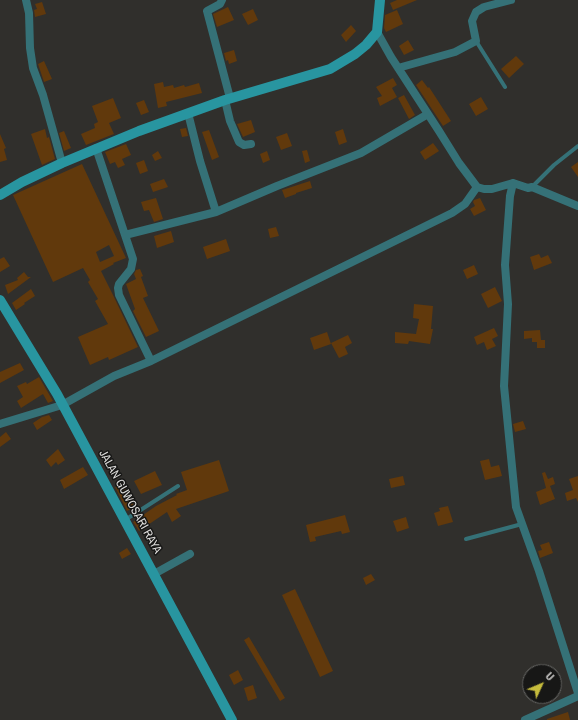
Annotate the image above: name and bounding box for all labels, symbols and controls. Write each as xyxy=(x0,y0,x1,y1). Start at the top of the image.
street label: JALAN GUWOSARI RAYA xyxy=(96,448,164,556)
north arrow xyxy=(522,664,562,704)
text: U xyxy=(543,669,557,684)

